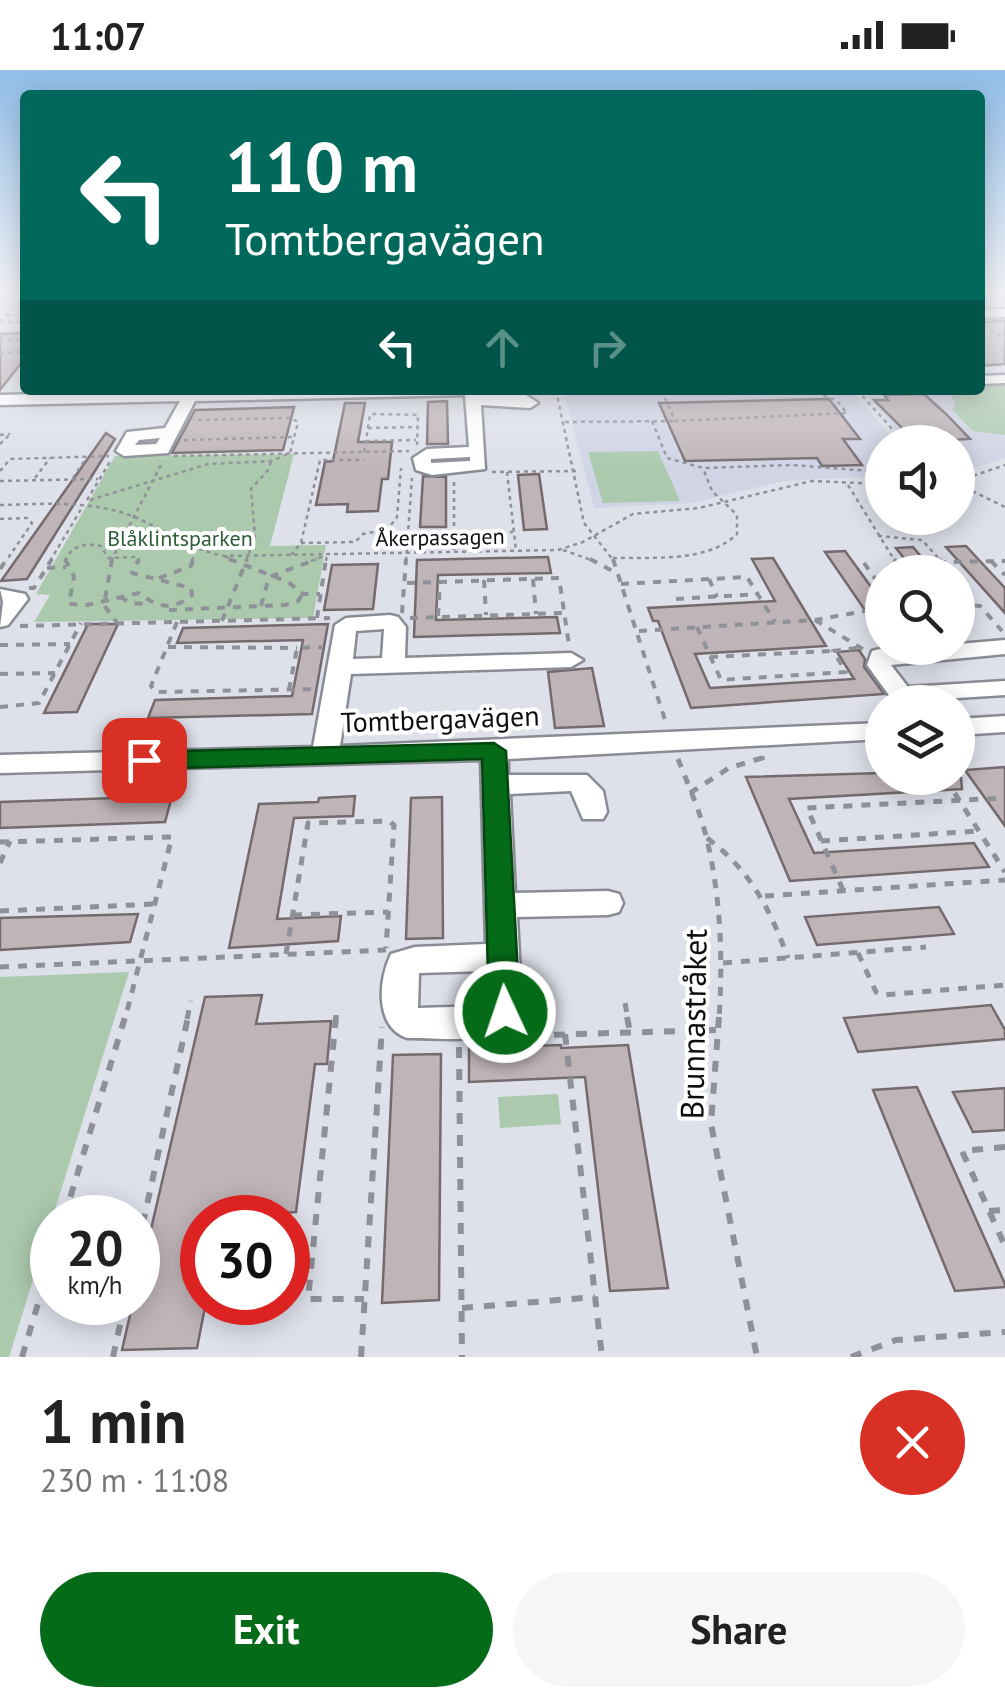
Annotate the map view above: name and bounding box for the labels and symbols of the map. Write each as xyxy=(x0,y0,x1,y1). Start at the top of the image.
street label: Åkerpassagen xyxy=(375,522,505,552)
park label: Blåklintsparken xyxy=(107,524,253,552)
street label: Tomtbergavägen xyxy=(340,697,540,740)
pin xyxy=(102,718,187,803)
street label: Brunnastråket xyxy=(670,928,716,1120)
position arrow xyxy=(453,960,557,1064)
speed limit sign: 30 xyxy=(180,1195,310,1325)

